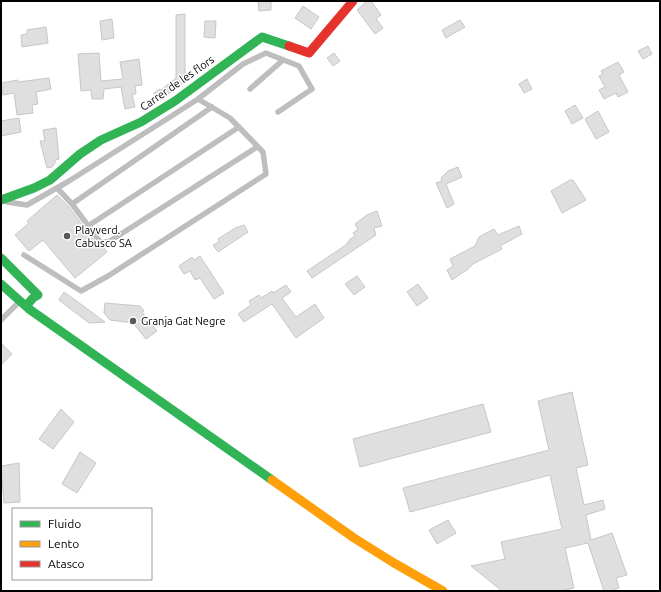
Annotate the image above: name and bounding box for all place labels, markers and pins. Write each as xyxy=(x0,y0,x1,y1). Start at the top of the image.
place label: Playverd. Cabusco SA xyxy=(75,224,133,249)
marker: Playverd. Cabusco SA xyxy=(62,231,72,241)
place label: Granja Gat Negre xyxy=(141,315,226,327)
marker: Granja Gat Negre xyxy=(128,316,138,326)

